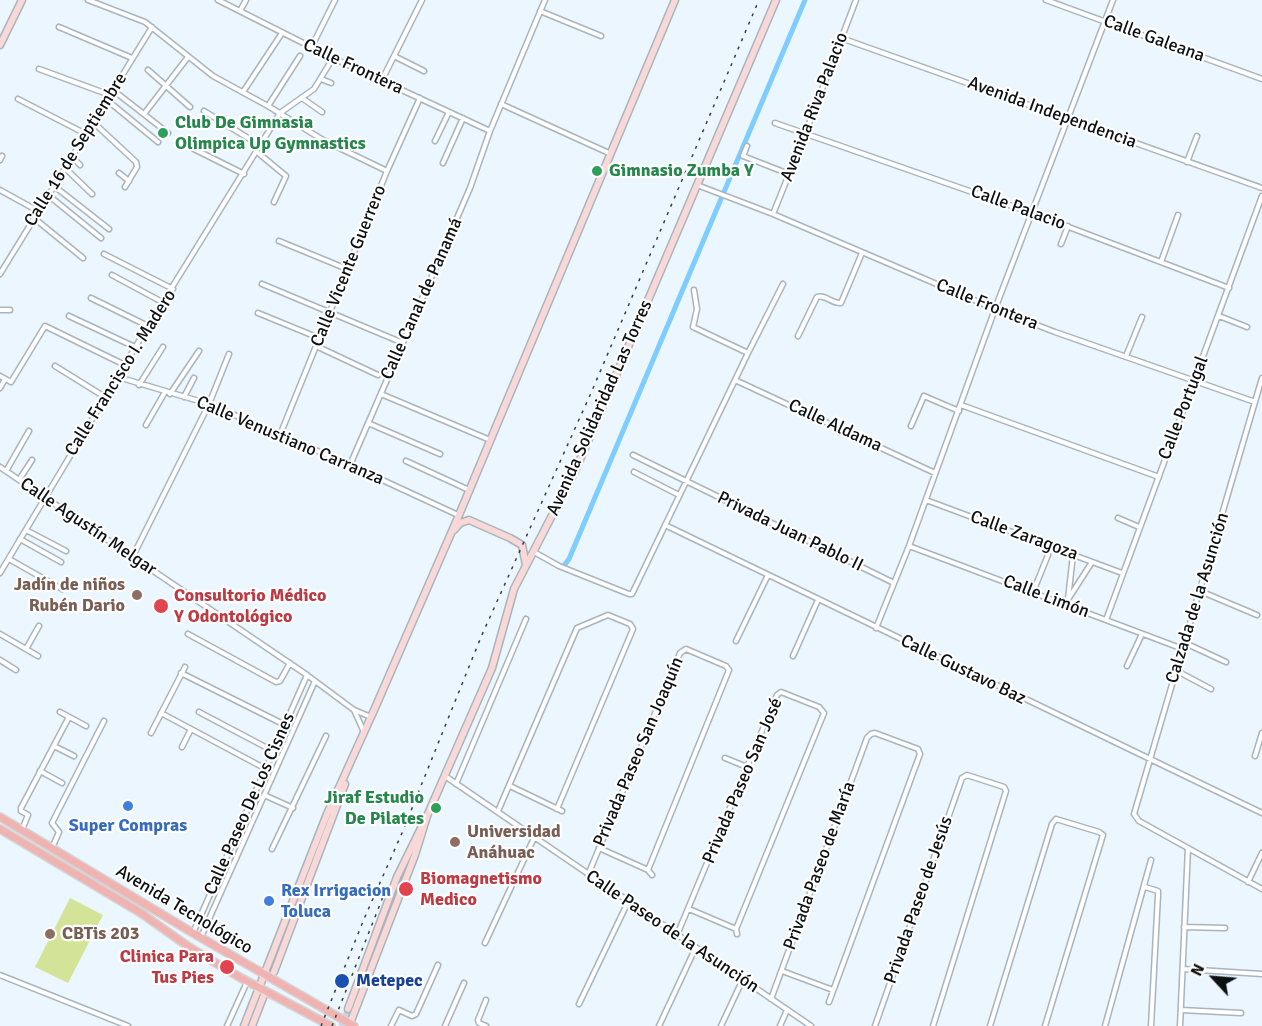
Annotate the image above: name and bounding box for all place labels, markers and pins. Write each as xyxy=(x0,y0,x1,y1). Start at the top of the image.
place label: Club De Gimnasia Olimpica Up Gymnastics xyxy=(175,112,366,154)
marker: Club De Gimnasia Olimpica Up Gymnastics xyxy=(156,126,170,140)
place label: Gimnasio Zumba Y xyxy=(609,160,754,182)
marker: Gimnasio Zumba Y xyxy=(590,164,604,178)
place label: Jadín de niños Rubén Dario xyxy=(14,574,125,616)
place label: Consultorio Médico Y Odontológico xyxy=(174,585,326,628)
marker: Jadín de niños Rubén Dario xyxy=(130,588,144,602)
marker: Consultorio Médico Y Odontológico xyxy=(152,597,170,615)
place label: Jiraf Estudio De Pilates xyxy=(324,787,424,830)
marker: Super Compras xyxy=(121,799,135,813)
marker: Jiraf Estudio De Pilates xyxy=(429,801,443,815)
place label: Super Compras xyxy=(69,815,187,837)
place label: Universidad Anáhuac xyxy=(467,821,561,864)
marker: Universidad Anáhuac xyxy=(448,835,462,849)
place label: Biomagnetismo Medico xyxy=(420,868,542,910)
place label: Rex Irrigacion Toluca xyxy=(281,880,391,922)
marker: Biomagnetismo Medico xyxy=(397,880,415,898)
marker: Rex Irrigacion Toluca xyxy=(262,894,276,908)
place label: CBTis 203 xyxy=(62,923,139,945)
marker: CBTis 203 xyxy=(43,927,57,941)
place label: Clinica Para Tus Pies xyxy=(120,946,214,988)
marker: Clinica Para Tus Pies xyxy=(218,958,236,976)
place label: Metepec xyxy=(356,970,423,992)
marker: Metepec xyxy=(333,972,351,990)

